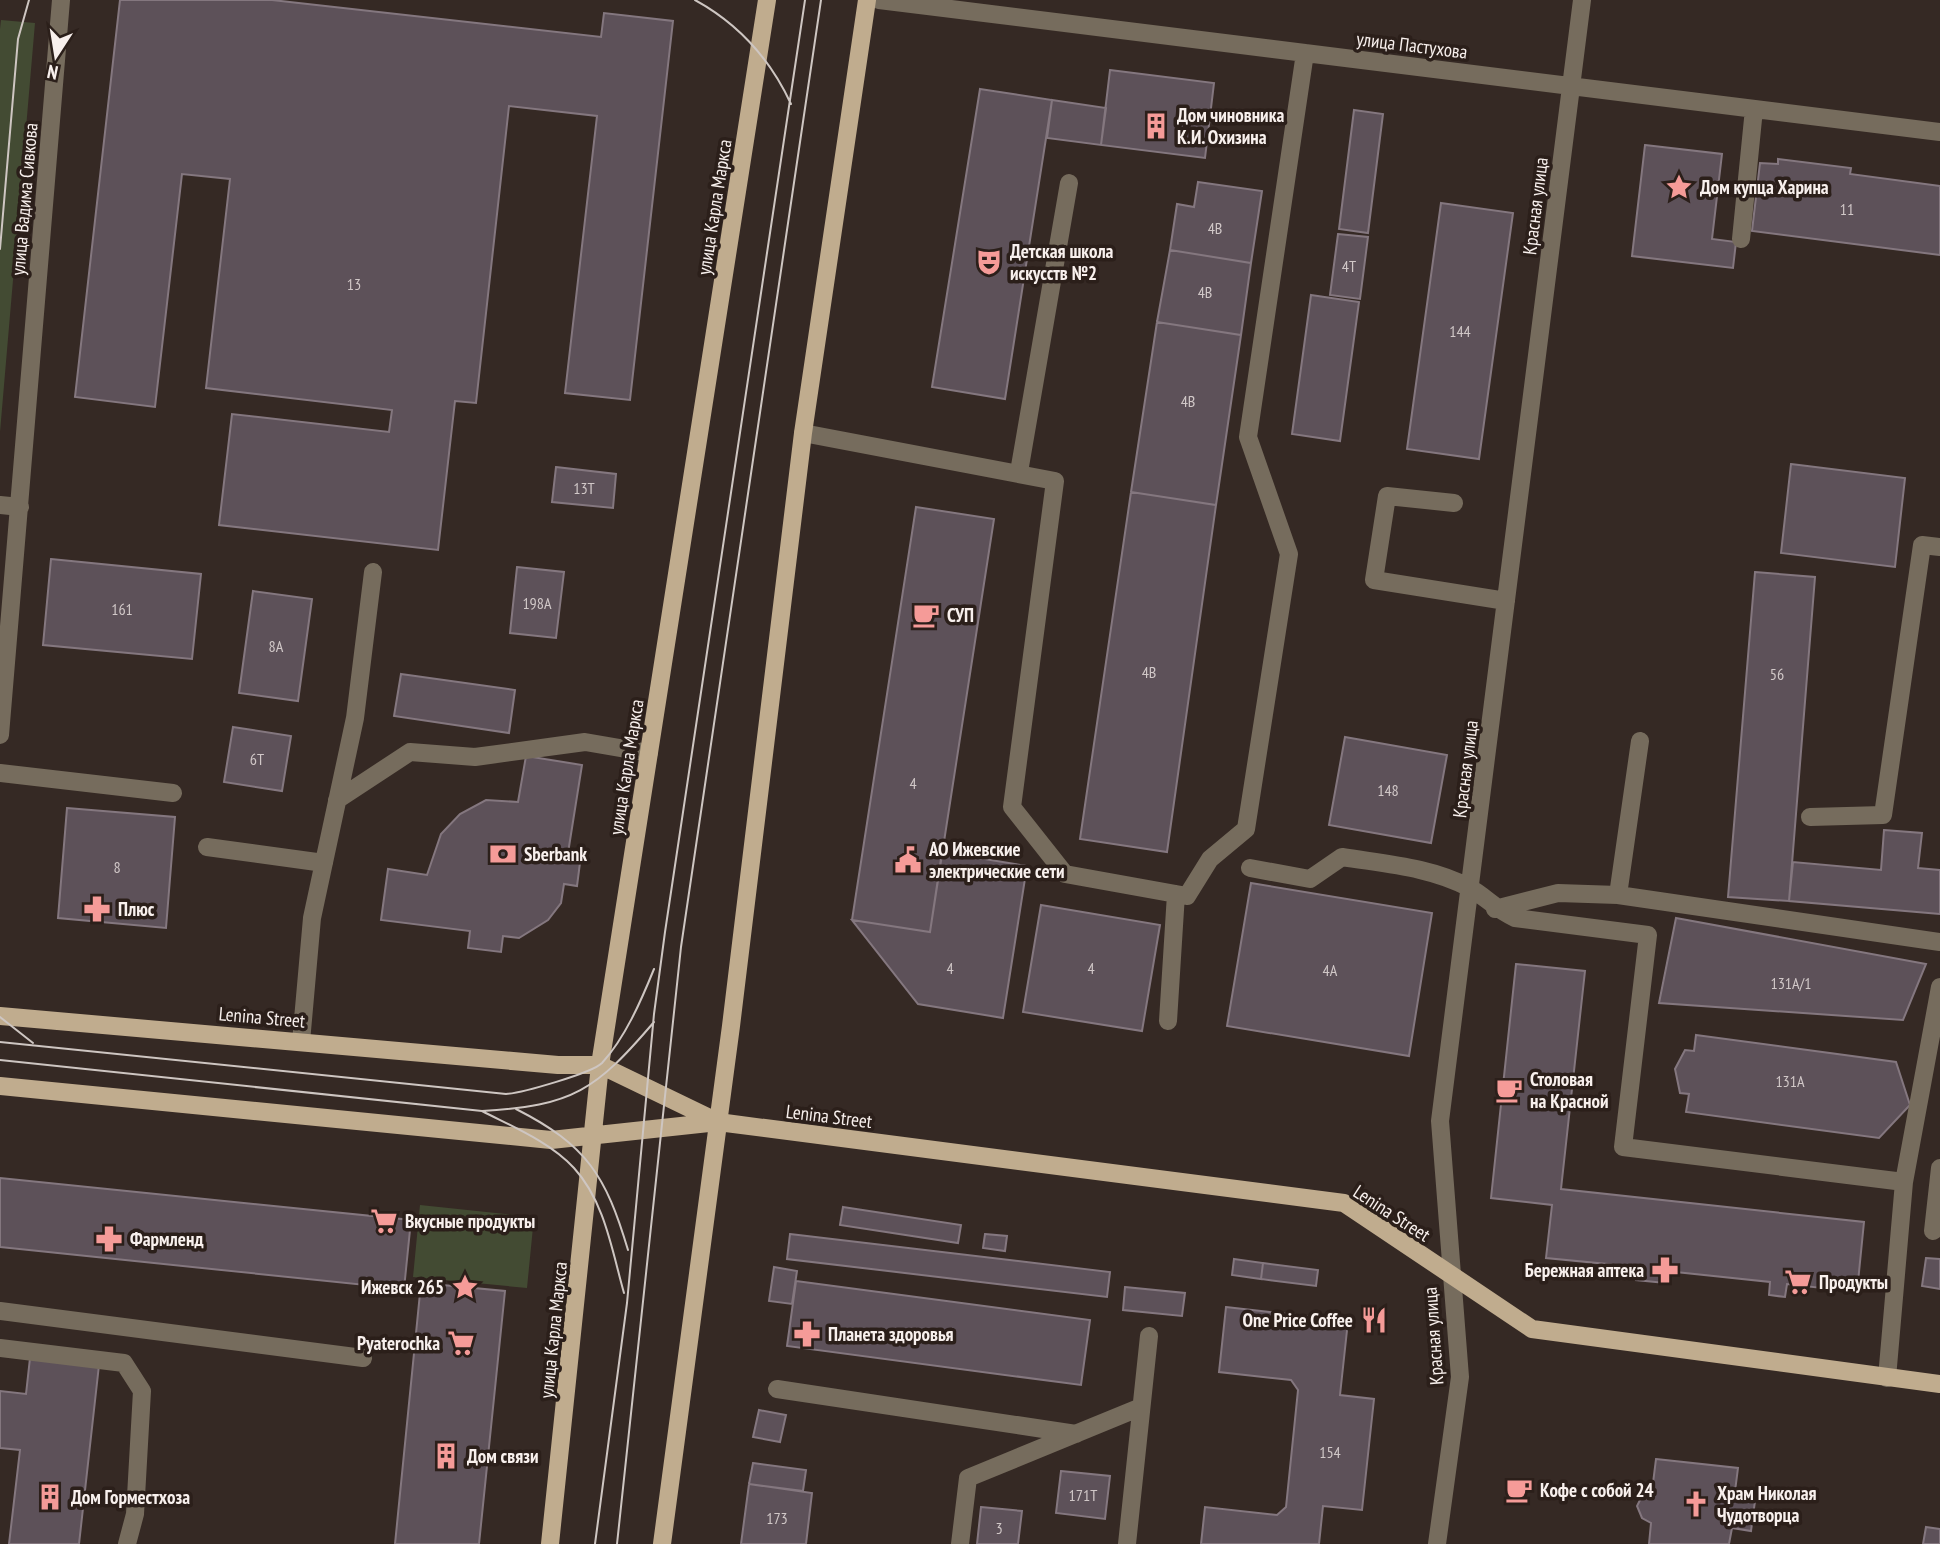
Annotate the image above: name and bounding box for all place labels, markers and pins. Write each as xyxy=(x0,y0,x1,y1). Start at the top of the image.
place label: Дом чиновника К.И. Охизина xyxy=(1177,103,1284,149)
building icon: Дом чиновника К.И. Охизина xyxy=(1141,111,1171,141)
place icon: Дом купца Харина xyxy=(1664,172,1694,202)
place label: Дом купца Харина xyxy=(1700,175,1829,199)
place label: Детская школа искусств №2 xyxy=(1010,239,1114,285)
theatre icon: Детская школа искусств №2 xyxy=(974,247,1004,277)
cafe icon: СУП xyxy=(911,600,941,630)
place label: СУП xyxy=(947,603,974,627)
place label: АО Ижевские электрические сети xyxy=(928,837,1065,883)
bank icon: Sberbank xyxy=(488,839,518,869)
place label: Sberbank xyxy=(524,842,587,866)
public building icon: АО Ижевские электрические сети xyxy=(893,845,923,875)
pharmacy icon: Плюс xyxy=(82,894,112,924)
place label: Плюс xyxy=(118,897,155,921)
place label: Столовая на Красной xyxy=(1530,1067,1608,1113)
cafe icon: Столовая на Красной xyxy=(1494,1075,1524,1105)
supermarket icon: Вкусные продукты xyxy=(369,1206,399,1236)
place label: Вкусные продукты xyxy=(405,1209,535,1233)
pharmacy icon: Фармленд xyxy=(94,1224,124,1254)
place label: Фармленд xyxy=(130,1227,203,1251)
pharmacy icon: Бережная аптека xyxy=(1650,1255,1680,1285)
place label: Бережная аптека xyxy=(1525,1258,1644,1282)
supermarket icon: Продукты xyxy=(1783,1267,1813,1297)
place label: Продукты xyxy=(1819,1270,1888,1294)
place icon: Ижевск 265 xyxy=(450,1272,480,1302)
place label: Ижевск 265 xyxy=(361,1275,444,1299)
restaurant icon: One Price Coffee xyxy=(1359,1305,1389,1335)
place label: One Price Coffee xyxy=(1242,1308,1353,1332)
pharmacy icon: Планета здоровья xyxy=(792,1319,822,1349)
place label: Планета здоровья xyxy=(828,1322,954,1346)
supermarket icon: Pyaterochka xyxy=(446,1328,476,1358)
place label: Pyaterochka xyxy=(357,1331,440,1355)
building icon: Дом связи xyxy=(431,1441,461,1471)
place label: Дом связи xyxy=(467,1444,538,1468)
cafe icon: Кофе с собой 24 xyxy=(1504,1475,1534,1505)
place label: Кофе с собой 24 xyxy=(1540,1478,1654,1502)
place label: Храм Николая Чудотворца xyxy=(1717,1481,1817,1527)
building icon: Дом Горместхоза xyxy=(35,1482,65,1512)
place label: Дом Горместхоза xyxy=(71,1485,190,1509)
church icon: Храм Николая Чудотворца xyxy=(1681,1489,1711,1519)

